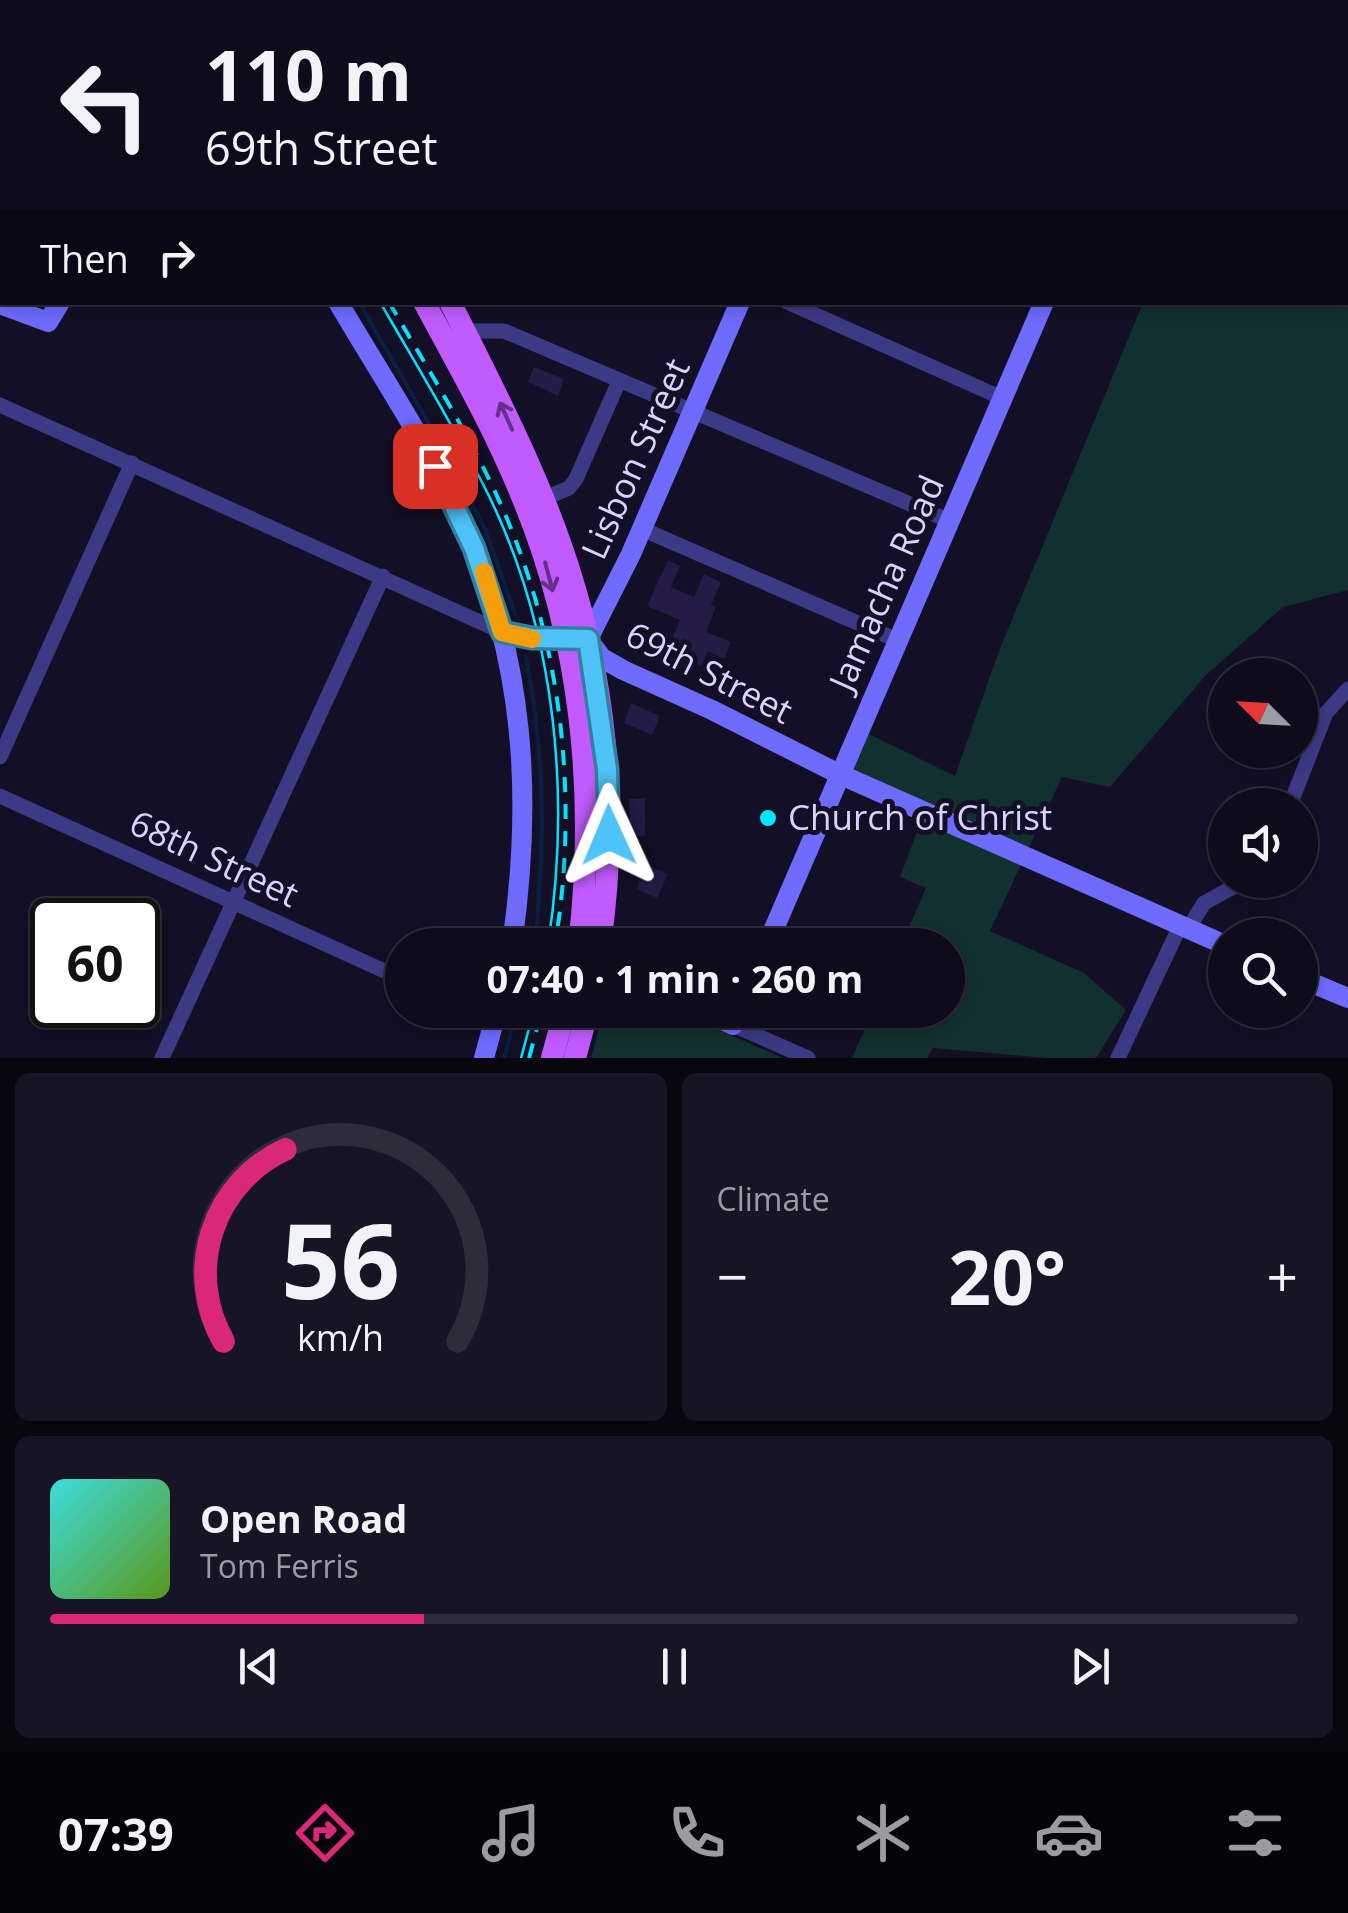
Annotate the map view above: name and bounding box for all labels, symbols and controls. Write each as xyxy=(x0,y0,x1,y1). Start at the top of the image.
text: 110 m xyxy=(205,26,412,122)
icon: left xyxy=(40,40,170,170)
text: 69th Street xyxy=(205,117,437,178)
icon: right xyxy=(149,230,204,285)
text: Then xyxy=(40,232,129,284)
street label: Lisbon Street xyxy=(570,351,700,566)
one-way arrow xyxy=(496,402,515,432)
pin xyxy=(393,424,478,509)
icon: arrive xyxy=(408,439,463,494)
street label: Jamacha Road xyxy=(816,467,954,700)
one-way arrow xyxy=(541,561,560,592)
street label: 69th Street xyxy=(618,610,801,734)
north arrow xyxy=(1208,658,1318,768)
map controls xyxy=(1208,658,1318,1028)
position arrow xyxy=(557,783,661,887)
button: sound xyxy=(1208,788,1318,898)
place label: Church of Christ xyxy=(788,793,1052,840)
street label: 68th Street xyxy=(123,798,307,917)
marker: Church of Christ xyxy=(757,807,779,829)
speed limit sign: 60 xyxy=(30,898,160,1028)
button: search xyxy=(1208,918,1318,1028)
text: 07:40 · 1 min · 260 m xyxy=(487,952,863,1004)
text: Climate xyxy=(717,1177,830,1220)
text: 56 xyxy=(281,1188,400,1329)
text: 20° xyxy=(948,1225,1066,1327)
text: − xyxy=(717,1238,748,1313)
text: + xyxy=(1267,1238,1298,1313)
text: km/h xyxy=(297,1313,384,1361)
text: Open Road xyxy=(200,1492,407,1544)
text: Tom Ferris xyxy=(200,1544,359,1587)
icon: previous xyxy=(231,1639,286,1694)
icon: pause xyxy=(647,1639,702,1694)
icon: next xyxy=(1063,1639,1118,1694)
icon: directions xyxy=(290,1798,360,1868)
icon: music xyxy=(476,1798,546,1868)
icon: phone xyxy=(662,1798,732,1868)
icon: climate xyxy=(848,1798,918,1868)
icon: car xyxy=(1034,1798,1104,1868)
icon: filters xyxy=(1220,1798,1290,1868)
text: 07:39 xyxy=(58,1803,174,1864)

